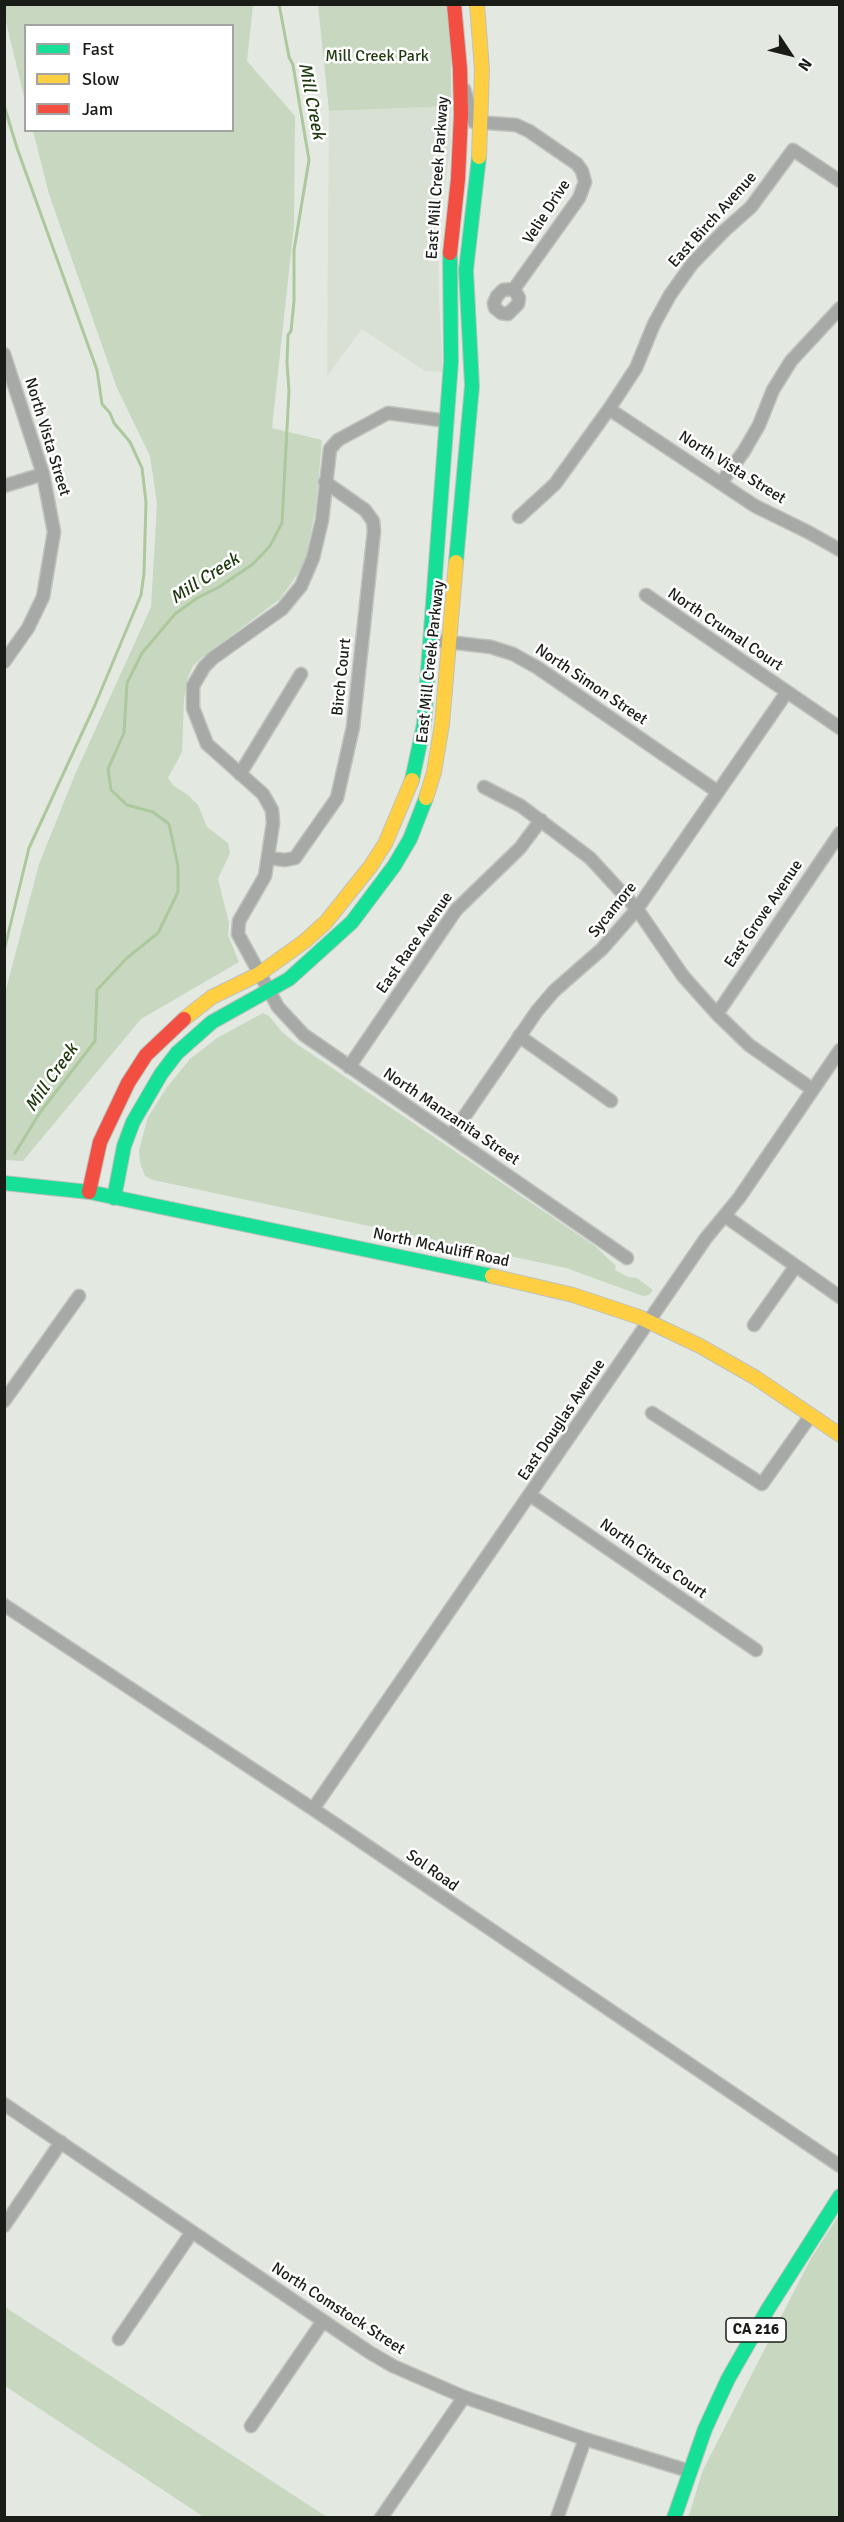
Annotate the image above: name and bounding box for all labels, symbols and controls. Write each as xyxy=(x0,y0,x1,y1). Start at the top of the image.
legend xyxy=(24,24,234,132)
north arrow xyxy=(760,24,820,84)
text: Fast xyxy=(82,38,114,60)
park label: Mill Creek Park xyxy=(325,47,429,67)
text: N xyxy=(793,54,816,75)
water label: Mill Creek xyxy=(293,61,329,141)
text: Slow xyxy=(82,68,119,90)
street label: East Mill Creek Parkway xyxy=(423,96,453,260)
text: Jam xyxy=(82,98,113,120)
street label: East Birch Avenue xyxy=(665,168,761,272)
street label: Velie Drive xyxy=(519,176,575,248)
street label: North Vista Street xyxy=(20,376,74,498)
street label: North Vista Street xyxy=(675,427,789,509)
water label: Mill Creek xyxy=(166,549,244,609)
street label: East Mill Creek Parkway xyxy=(413,580,449,744)
street label: North Crumal Court xyxy=(664,584,786,676)
street label: Birch Court xyxy=(328,637,356,717)
street label: North Simon Street xyxy=(531,640,651,730)
street label: East Grove Avenue xyxy=(721,856,807,972)
street label: Sycamore xyxy=(585,878,641,942)
street label: East Race Avenue xyxy=(373,888,457,998)
water label: Mill Creek xyxy=(21,1040,83,1116)
street label: North Manzanita Street xyxy=(379,1064,523,1170)
street label: North McAuliff Road xyxy=(371,1224,511,1272)
street label: East Douglas Avenue xyxy=(514,1356,610,1484)
street label: North Citrus Court xyxy=(596,1515,710,1603)
street label: Sol Road xyxy=(402,1846,462,1896)
street label: North Comstock Street xyxy=(268,2259,408,2359)
road number: CA 216 xyxy=(726,2318,786,2342)

